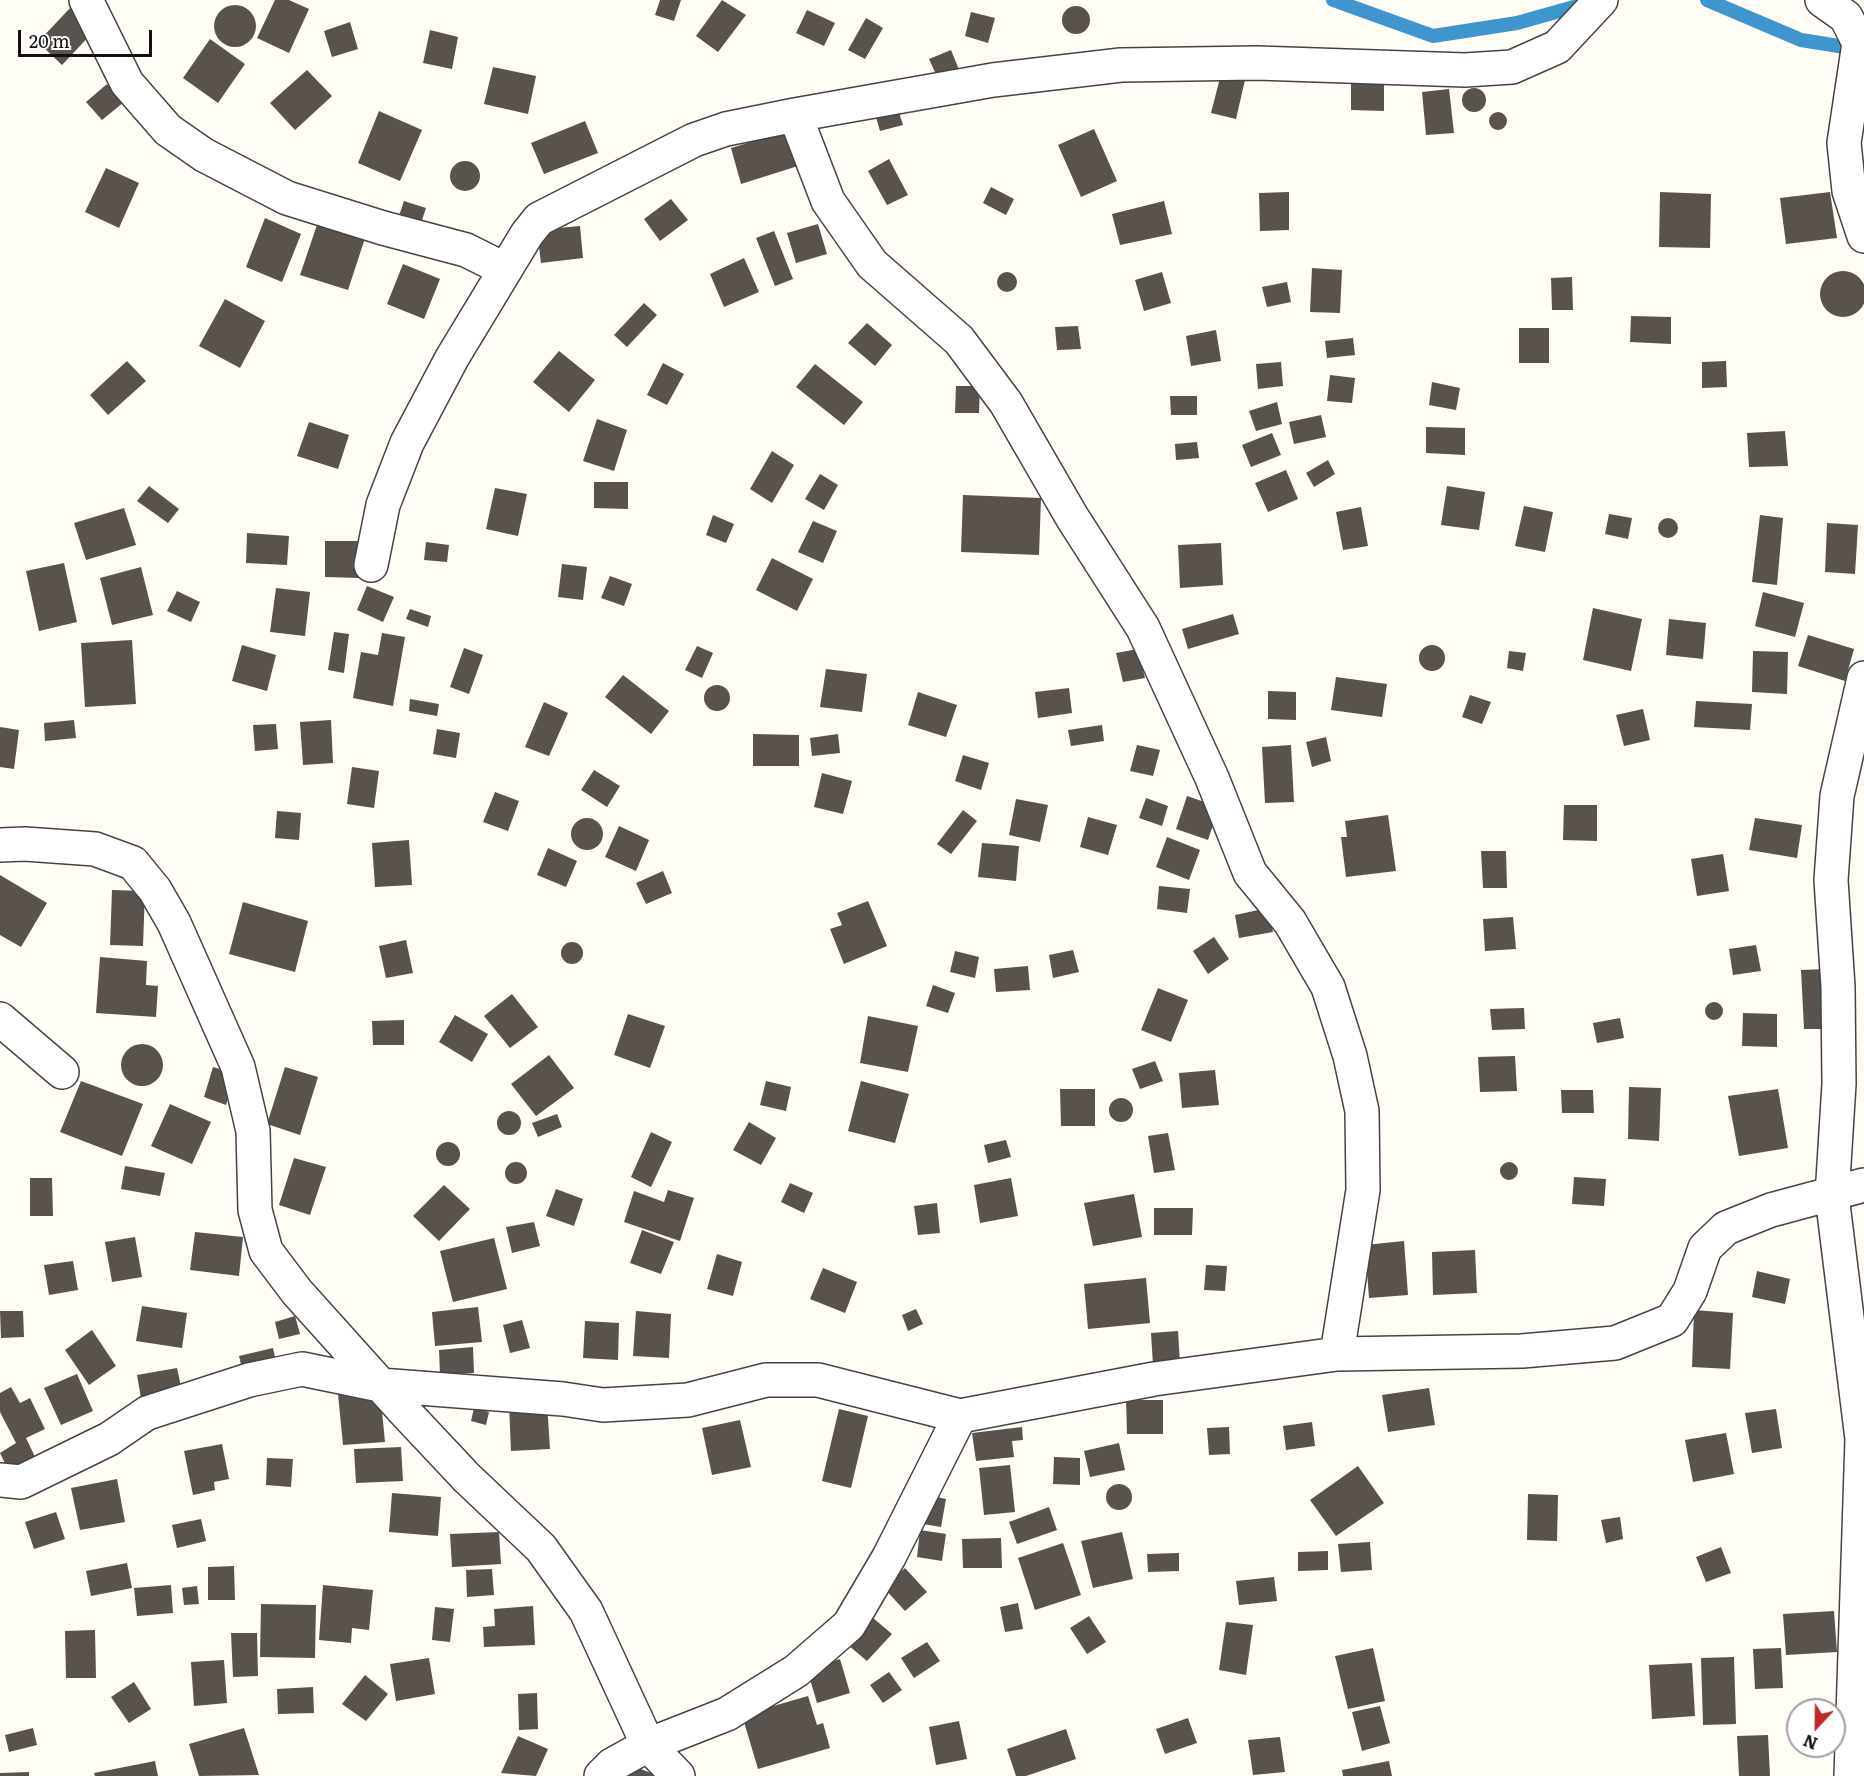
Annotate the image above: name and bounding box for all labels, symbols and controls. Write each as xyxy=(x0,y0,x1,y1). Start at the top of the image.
scale bar xyxy=(21,18,154,56)
text: 20 m xyxy=(29,27,70,54)
north arrow xyxy=(1786,1698,1846,1758)
text: N xyxy=(1799,1729,1821,1756)

